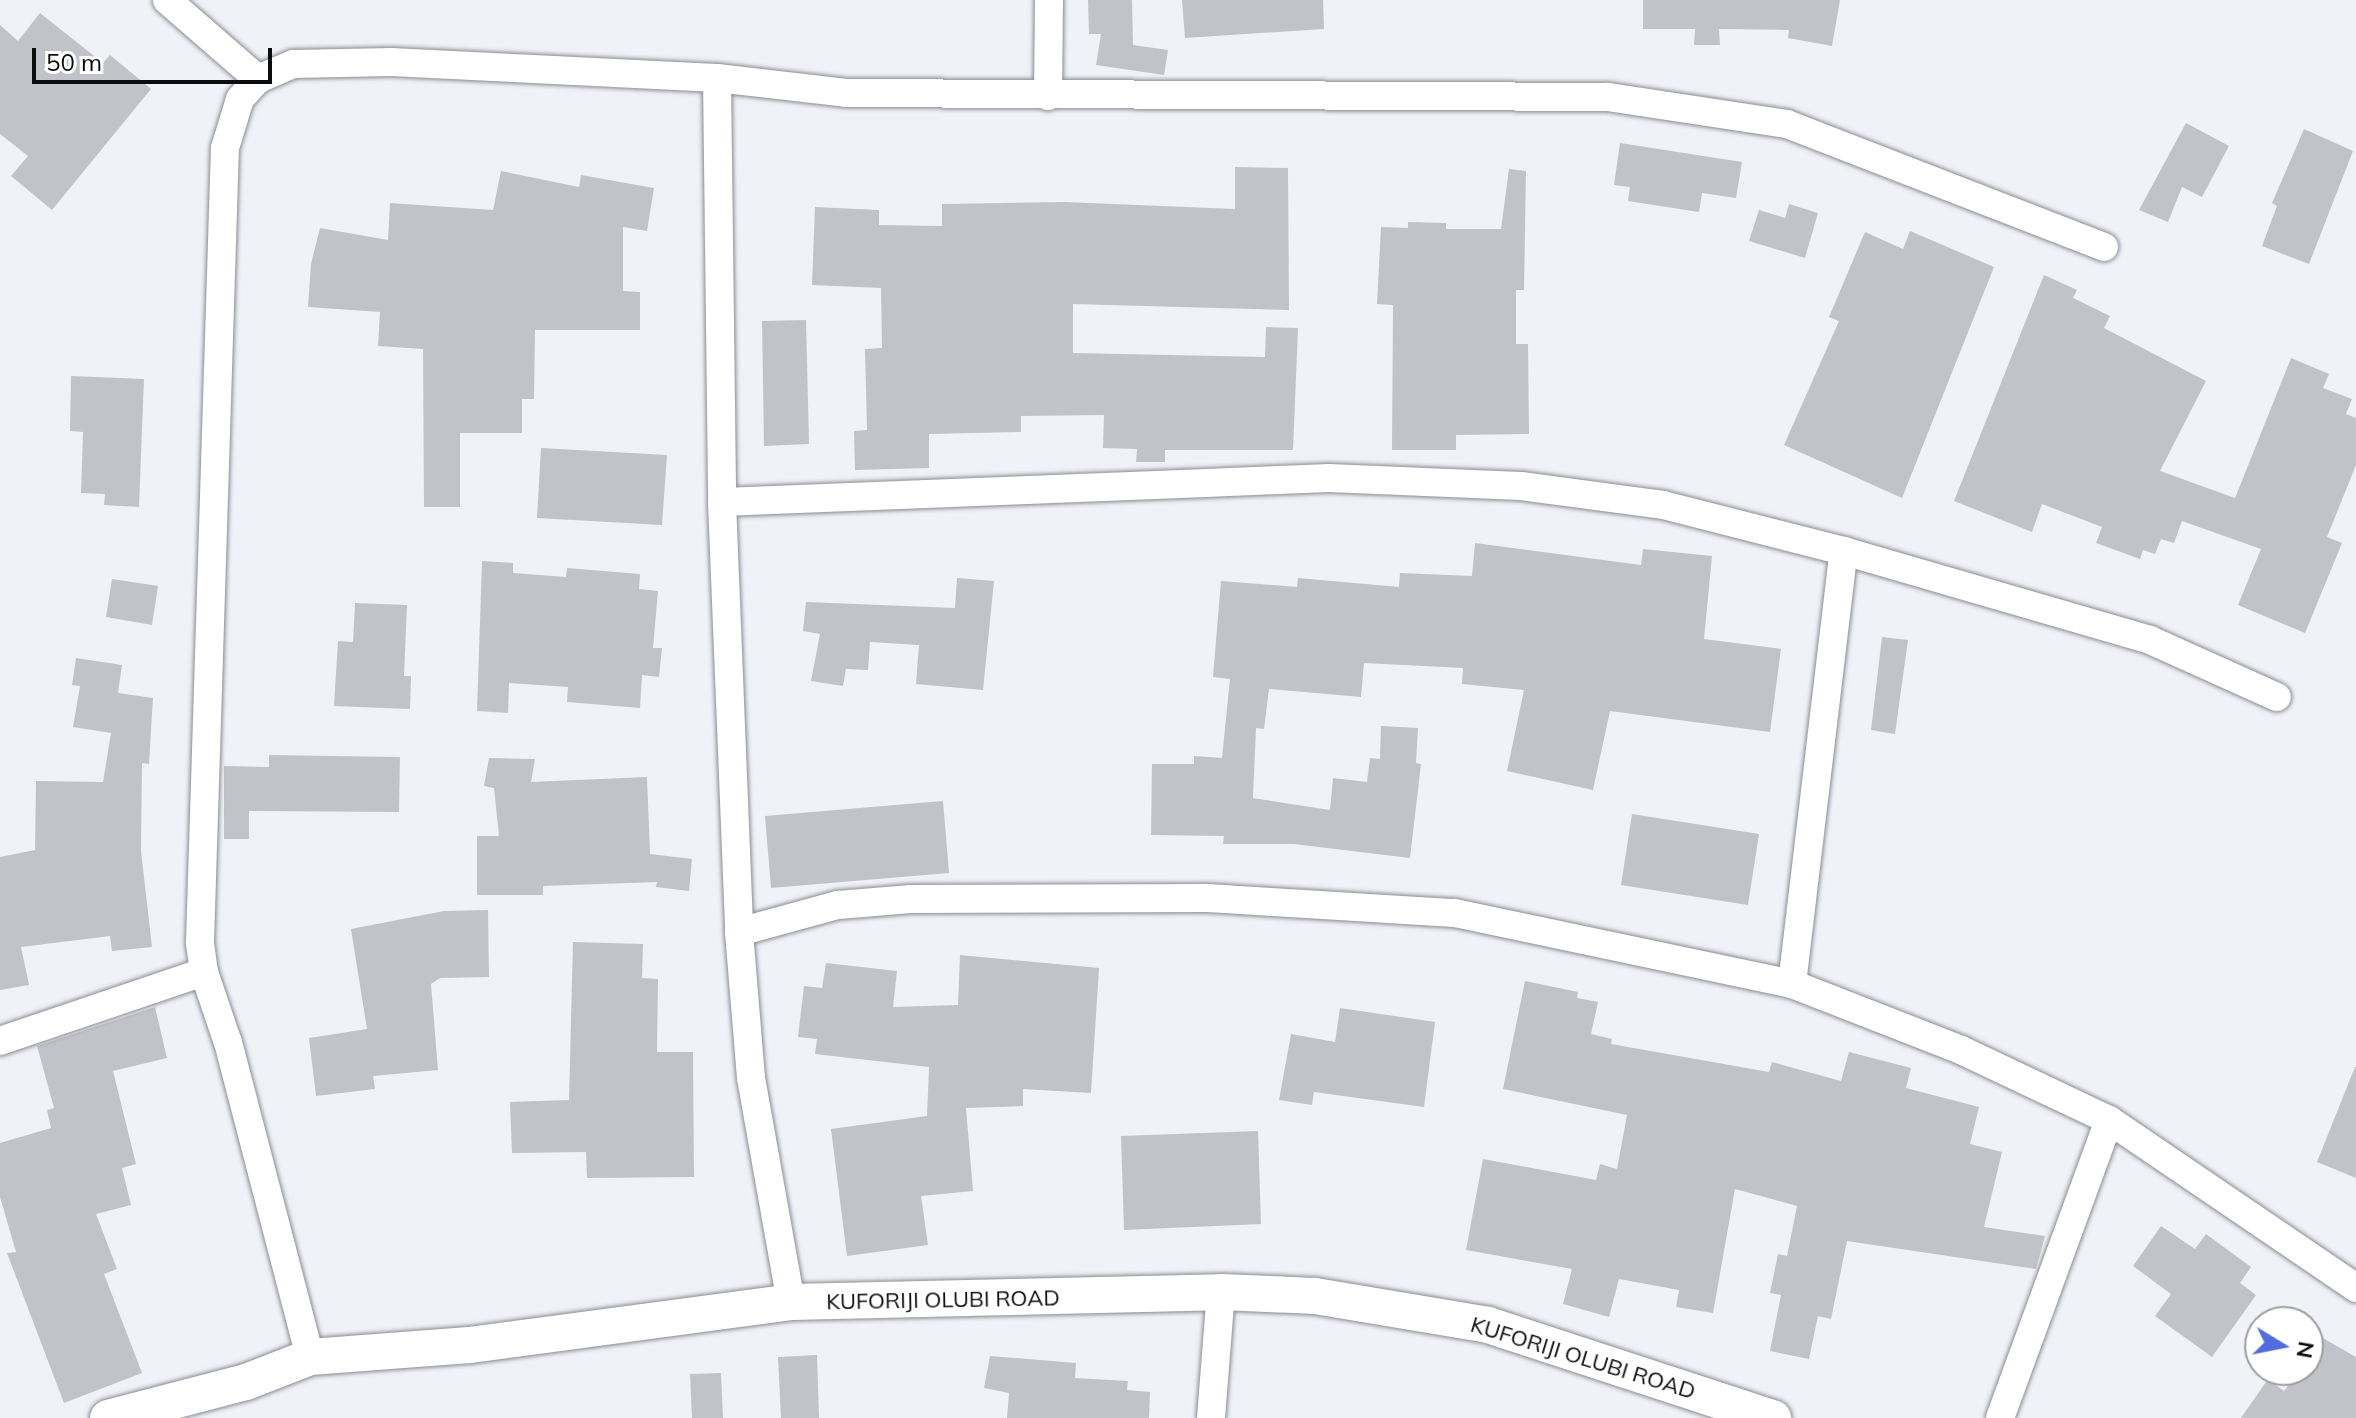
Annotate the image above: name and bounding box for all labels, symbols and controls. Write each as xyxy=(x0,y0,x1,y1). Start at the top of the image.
scale bar xyxy=(36,32,276,82)
text: 50 m xyxy=(46,47,102,77)
street label: KUFORIJI OLUBI ROAD xyxy=(826,1285,1060,1315)
north arrow xyxy=(2244,1306,2324,1386)
street label: KUFORIJI OLUBI ROAD xyxy=(1467,1311,1699,1405)
text: N xyxy=(2290,1339,2321,1360)

